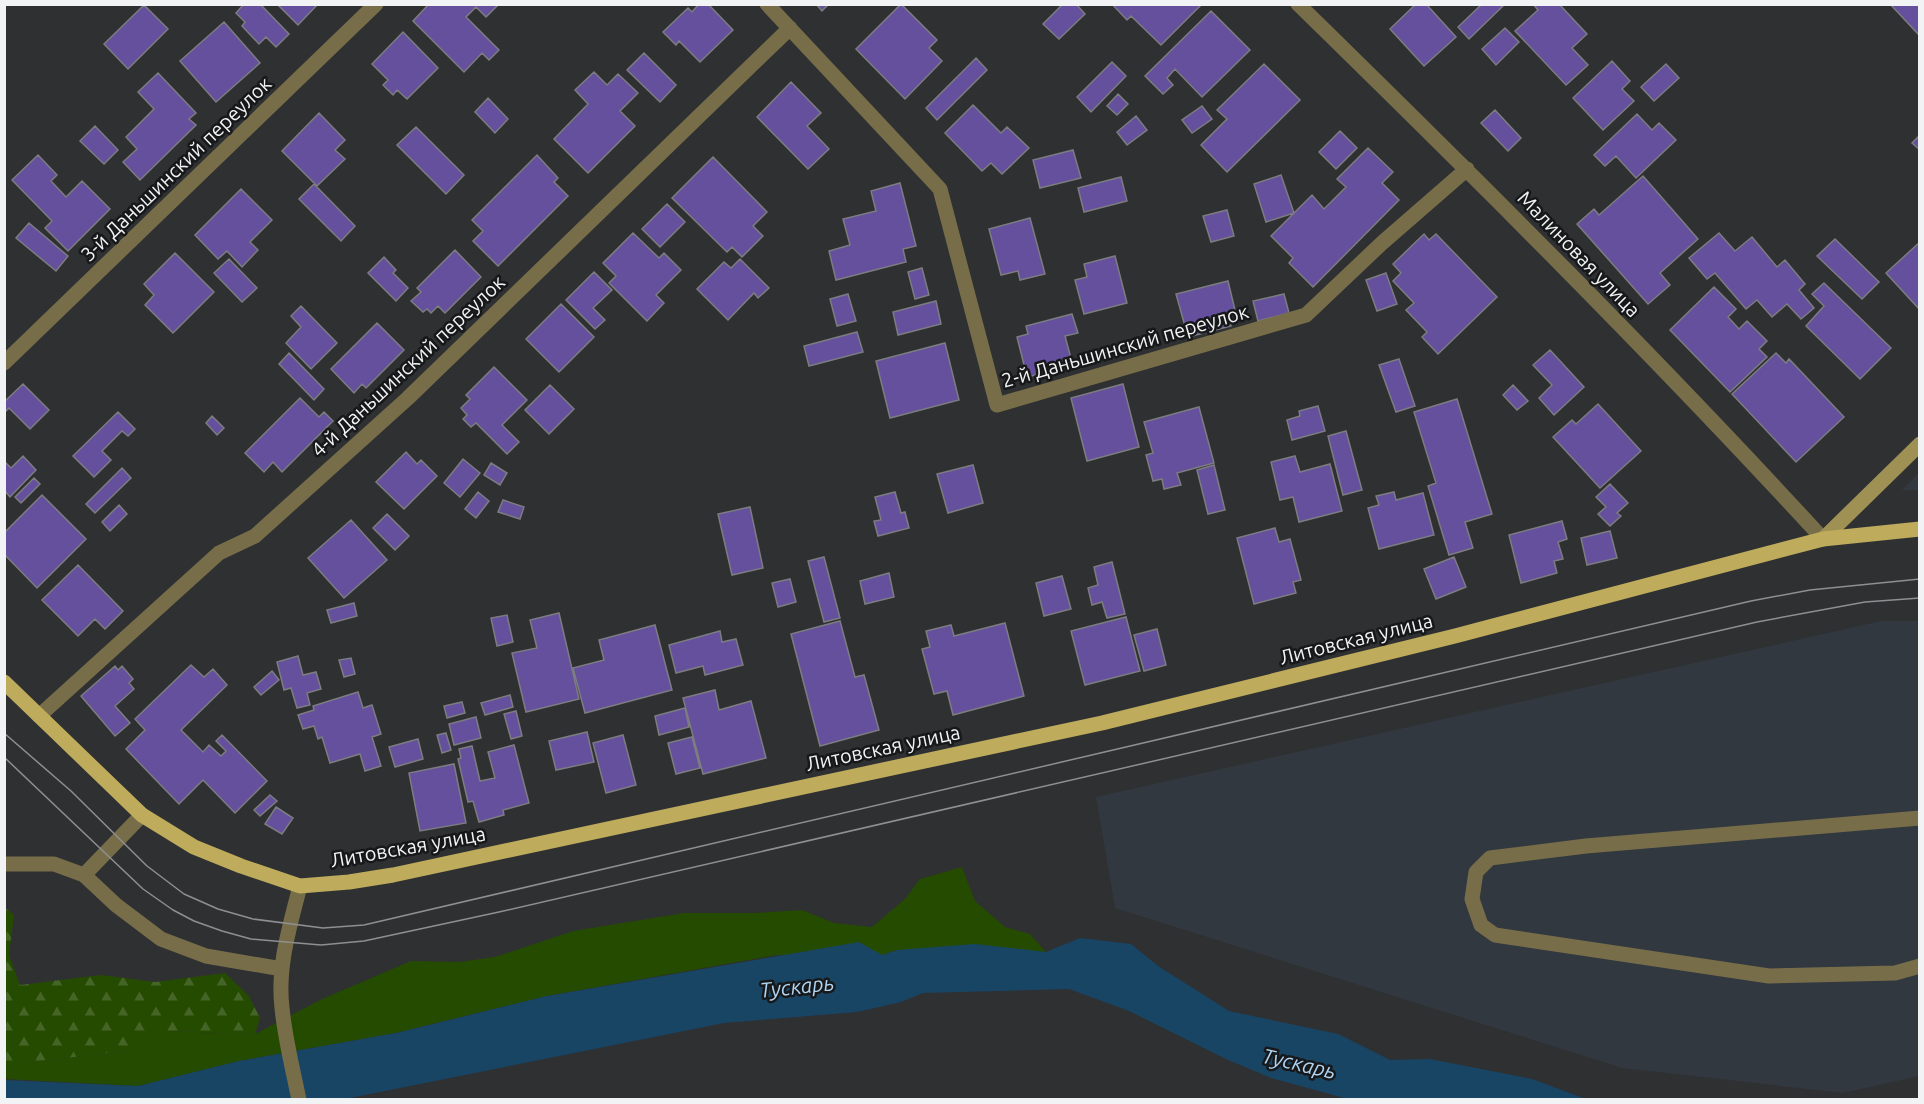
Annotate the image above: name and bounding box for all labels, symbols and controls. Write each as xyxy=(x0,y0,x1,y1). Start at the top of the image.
street label: 3-й Даньшинский переулок xyxy=(76,72,276,266)
street label: Малиновая улица xyxy=(1513,186,1645,321)
street label: 4-й Даньшинский переулок xyxy=(306,270,509,461)
street label: 2-й Даньшинский переулок xyxy=(999,299,1251,392)
street label: Литовская улица xyxy=(1277,608,1435,669)
street label: Литовская улица xyxy=(804,720,962,775)
street label: Литовская улица xyxy=(328,822,487,871)
water label: Тускарь xyxy=(759,970,835,1002)
water label: Тускарь xyxy=(1260,1043,1338,1083)

